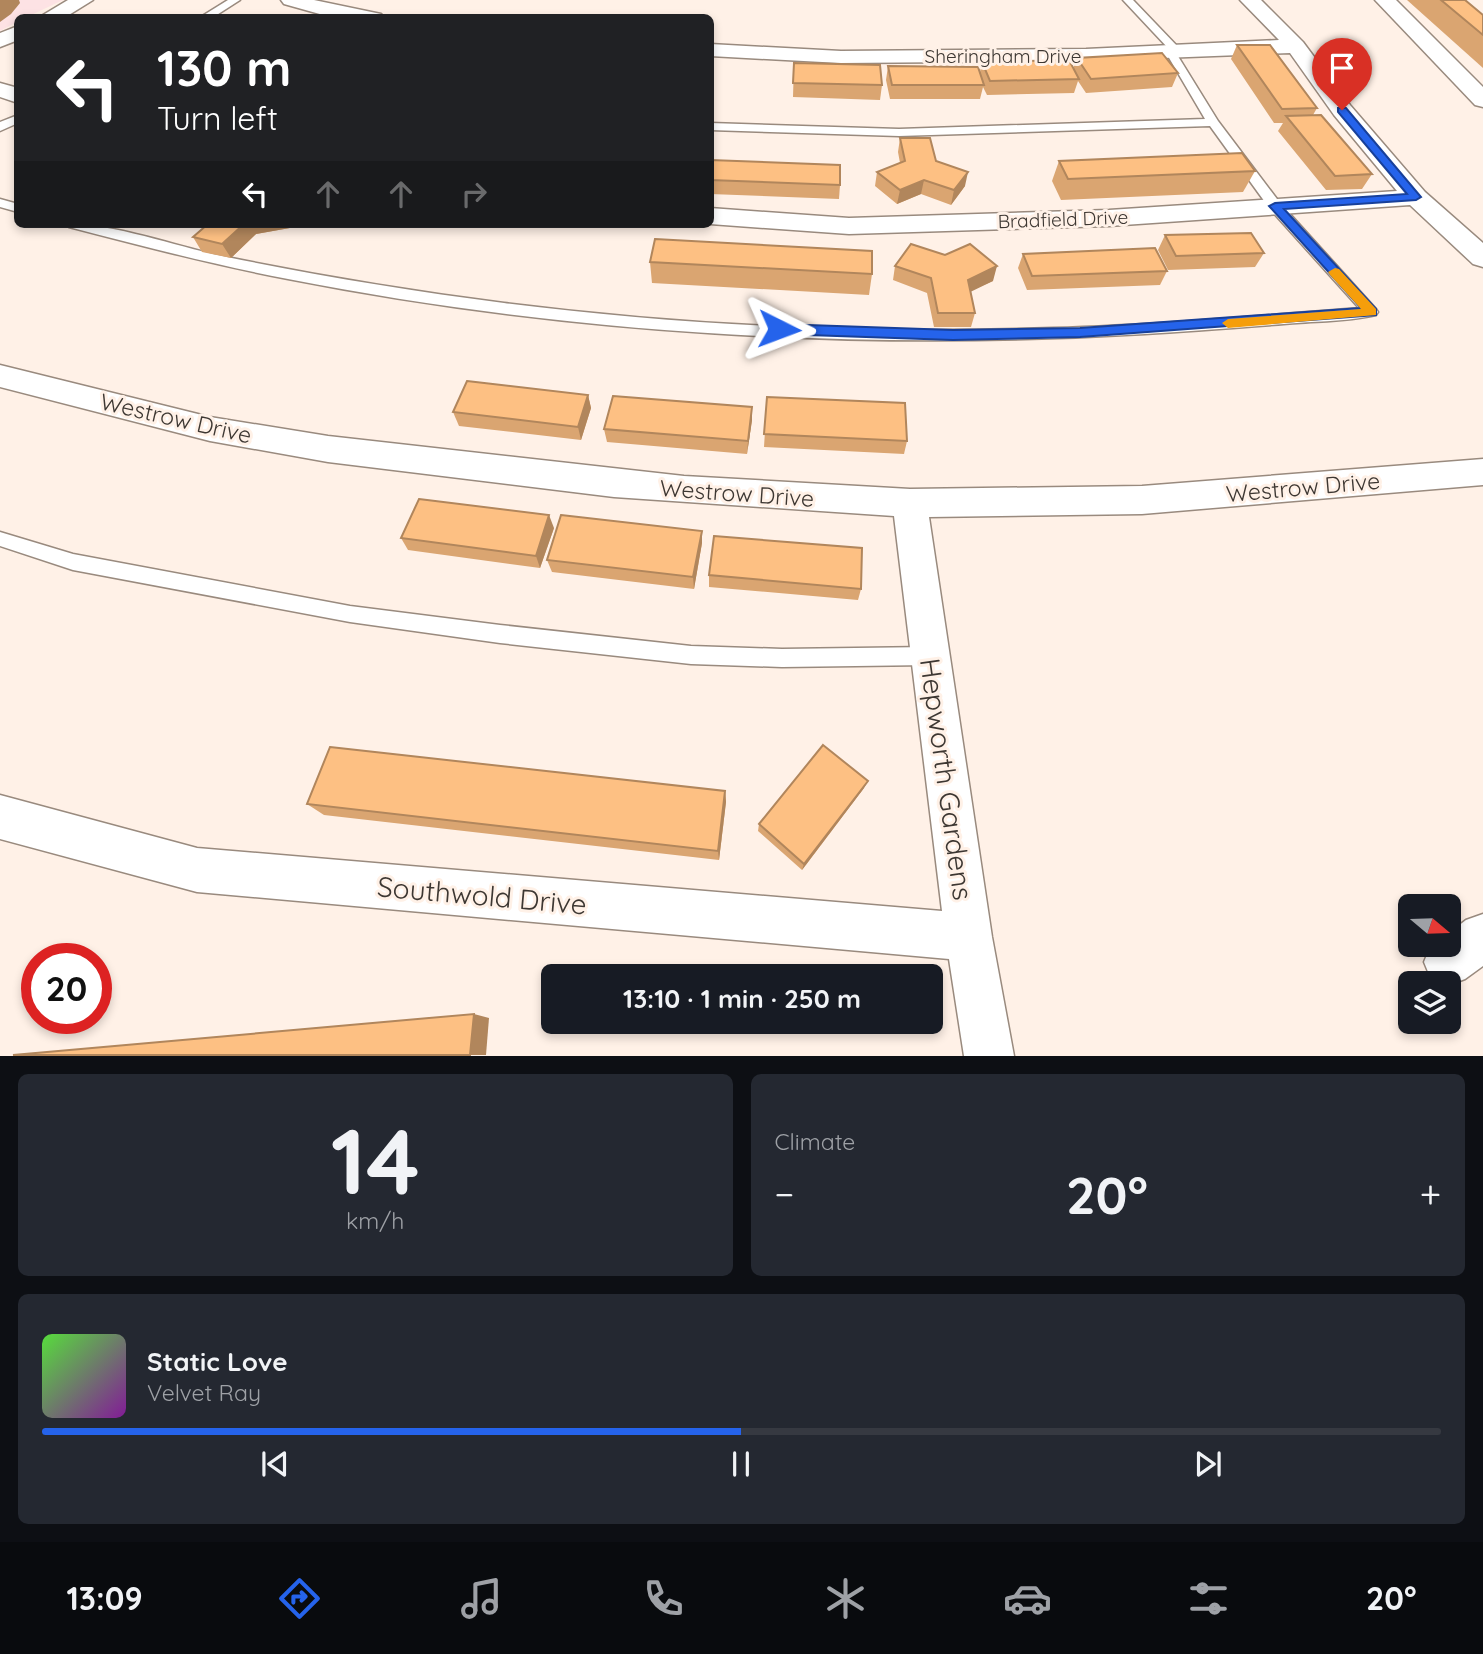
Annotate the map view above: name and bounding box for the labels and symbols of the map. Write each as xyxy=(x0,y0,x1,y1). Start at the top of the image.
pin xyxy=(1312,38,1372,110)
street label: Sheringham Drive xyxy=(925,44,1081,68)
street label: Bradfield Drive xyxy=(997,205,1129,233)
position arrow xyxy=(742,292,816,366)
street label: Westrow Drive xyxy=(97,386,255,450)
street label: Westrow Drive xyxy=(1225,466,1381,508)
street label: Westrow Drive xyxy=(659,473,815,513)
street label: Hepworth Gardens xyxy=(913,656,981,902)
street label: Southwold Drive xyxy=(376,868,588,922)
north arrow xyxy=(1398,894,1461,957)
speed limit sign: 20 xyxy=(21,943,112,1034)

